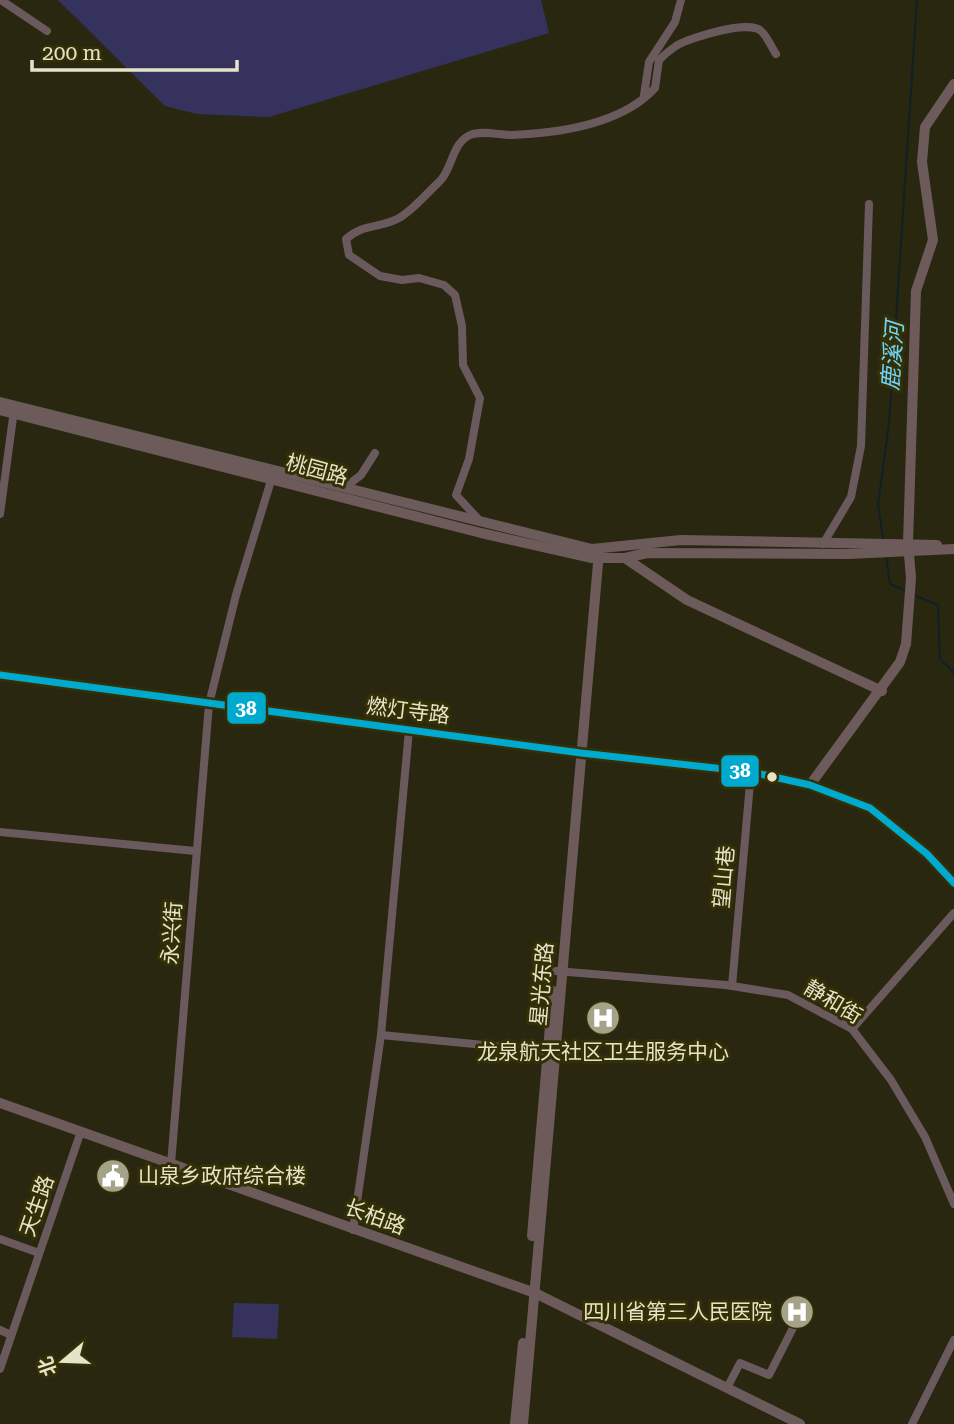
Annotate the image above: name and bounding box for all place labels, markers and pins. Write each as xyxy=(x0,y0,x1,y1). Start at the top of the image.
unlabelled marker xyxy=(765,770,779,784)
hospital icon: 龙泉航天社区卫生服务中心 xyxy=(584,999,622,1037)
place label: 龙泉航天社区卫生服务中心 xyxy=(477,1040,729,1064)
public building icon: 山泉乡政府综合楼 xyxy=(94,1157,132,1195)
place label: 山泉乡政府综合楼 xyxy=(138,1164,306,1188)
hospital icon: 四川省第三人民医院 xyxy=(778,1293,816,1331)
place label: 四川省第三人民医院 xyxy=(583,1300,772,1324)

